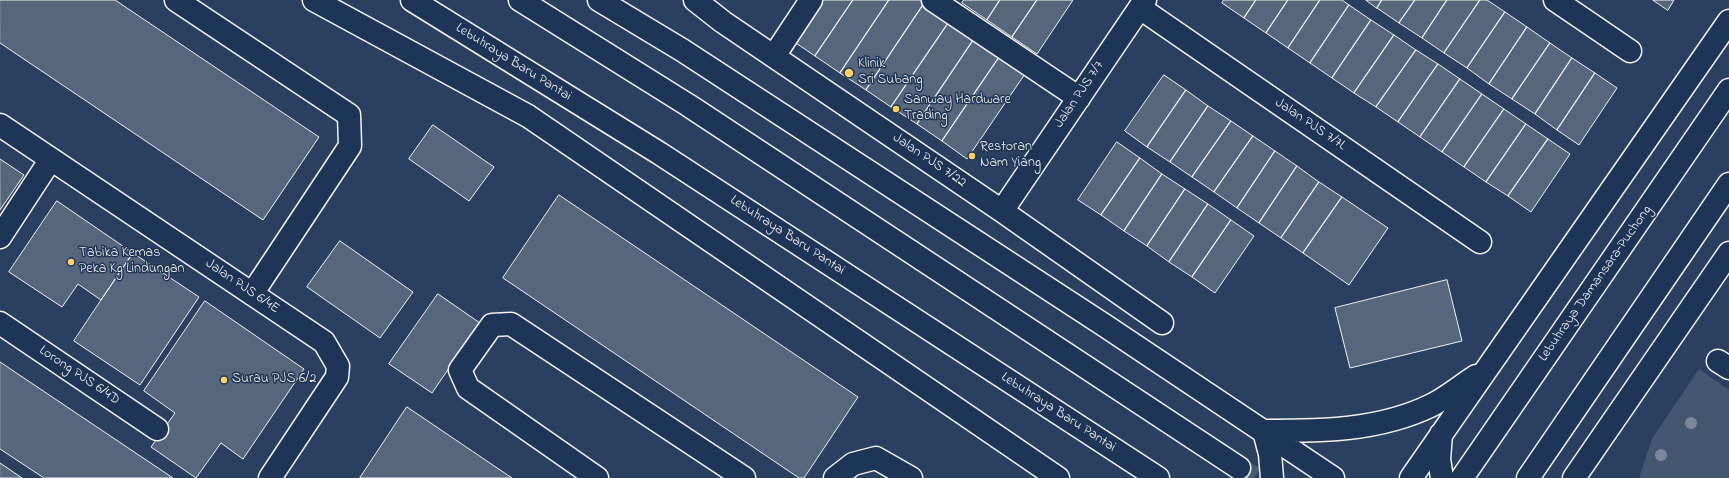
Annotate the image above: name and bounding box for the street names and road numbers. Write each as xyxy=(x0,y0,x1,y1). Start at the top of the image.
street label: Lebuhraya Baru Pantai xyxy=(452,21,574,105)
street label: Jalan PJS 7/7 xyxy=(1051,58,1109,132)
street label: Jalan PJS 7/7L xyxy=(1271,95,1349,155)
street label: Jalan PJS 7/22 xyxy=(889,130,969,192)
street label: Lebuhraya Baru Pantai xyxy=(726,193,848,279)
street label: Lebuhraya Damansara–Puchong xyxy=(1536,203,1656,365)
street label: Jalan PJS 6/4E xyxy=(202,256,282,318)
street label: Lorong PJS 6/4D xyxy=(35,343,123,409)
street label: Lebuhraya Baru Pantai xyxy=(997,370,1119,456)

